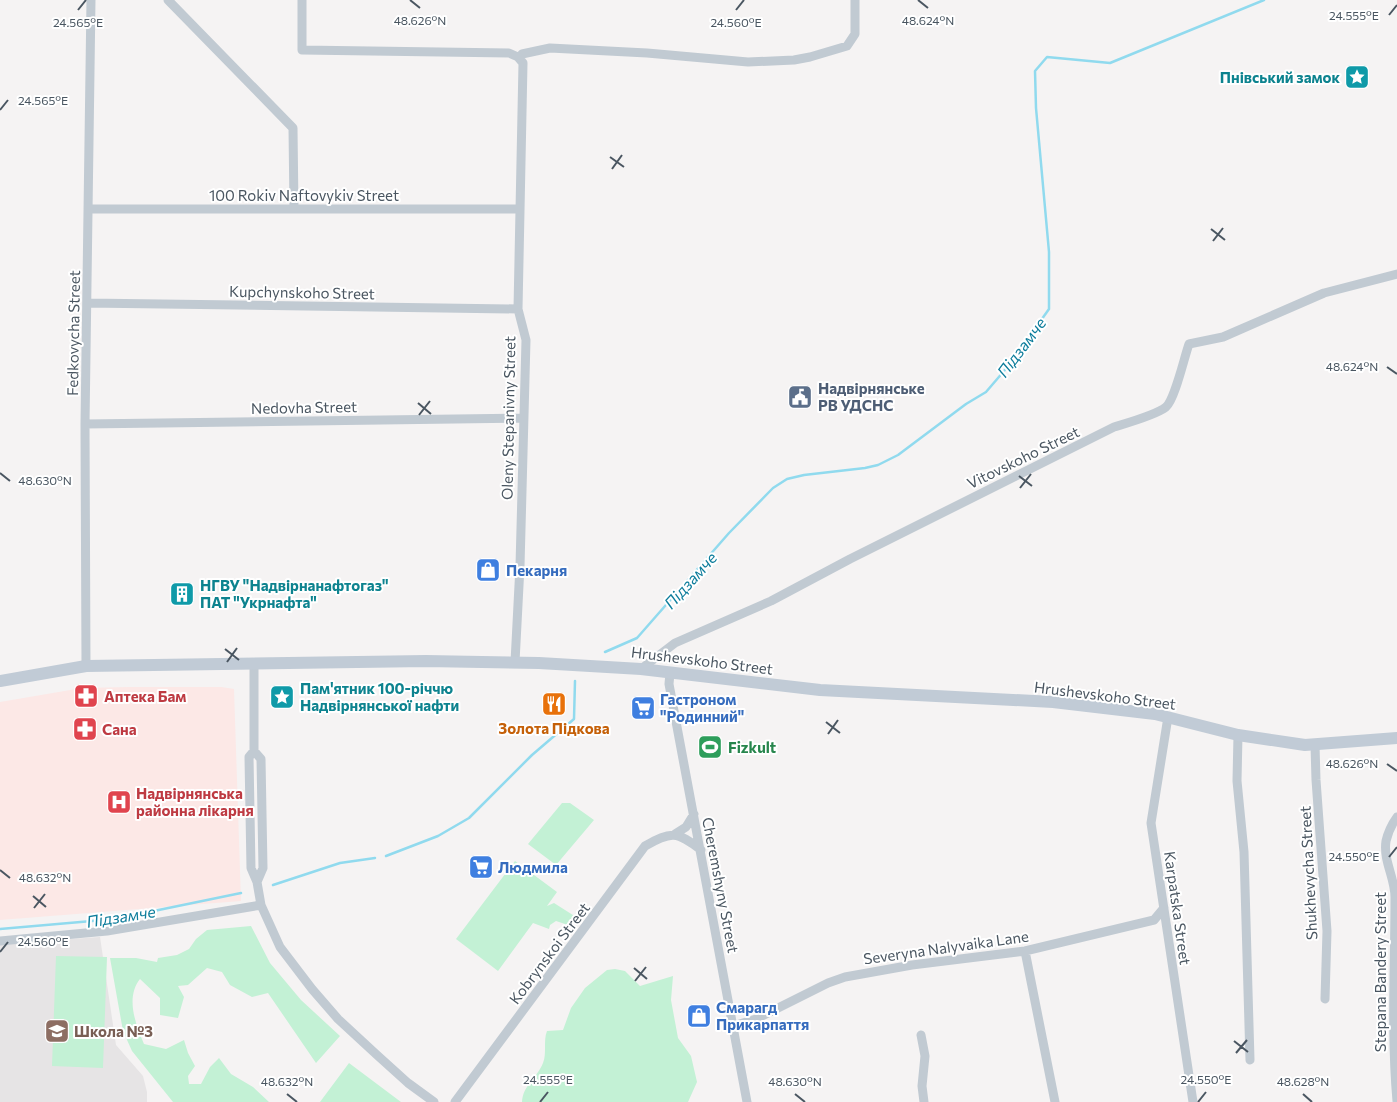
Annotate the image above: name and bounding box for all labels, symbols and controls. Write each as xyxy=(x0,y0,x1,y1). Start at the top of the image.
text: 24.555°E xyxy=(1329,8,1379,22)
text: 48.626°N xyxy=(394,13,446,27)
text: 48.624°N xyxy=(902,13,954,27)
text: 24.565°E xyxy=(53,15,103,29)
text: 24.560°E xyxy=(710,15,762,29)
place icon: Пнівський замок xyxy=(1344,64,1370,90)
place label: Пнівський замок xyxy=(1220,68,1340,86)
text: 24.565°E xyxy=(18,93,68,107)
street label: 100 Rokiv Naftovykiv Street xyxy=(209,186,399,204)
street label: Fedkovycha Street xyxy=(63,270,83,396)
street label: Kupchynskoho Street xyxy=(229,282,375,302)
water label: Підзамче xyxy=(992,313,1050,381)
street label: Oleny Stepanivny Street xyxy=(498,336,518,500)
text: 48.624°N xyxy=(1326,359,1378,373)
place label: Надвірнянське РВ УДСНС xyxy=(818,379,925,414)
public building icon: Надвірнянське РВ УДСНС xyxy=(787,384,813,410)
street label: Nedovha Street xyxy=(251,397,357,417)
street label: Vitovskoho Street xyxy=(964,422,1082,492)
text: 48.630°N xyxy=(18,473,72,487)
water label: Підзамче xyxy=(660,547,721,612)
shop icon: Пекарня xyxy=(475,557,501,583)
place label: Пекарня xyxy=(506,561,567,579)
place label: НГВУ "Надвірнанафтогаз" ПАТ "Укрнафта" xyxy=(200,576,389,611)
building icon: НГВУ "Надвірнанафтогаз" ПАТ "Укрнафта" xyxy=(169,581,195,607)
street label: Hrushevskoho Street xyxy=(630,642,774,678)
street label: Hrushevskoho Street xyxy=(1033,677,1177,713)
place label: Пам'ятник 100-річчю Надвірнянської нафти xyxy=(300,679,459,714)
pharmacy icon: Аптека Бам xyxy=(73,683,99,709)
place icon: Пам'ятник 100-річчю Надвірнянської нафти xyxy=(269,684,295,710)
place label: Аптека Бам xyxy=(104,687,186,705)
place label: Гастроном "Родинний" xyxy=(660,690,744,725)
restaurant icon: Золота Підкова xyxy=(541,691,567,717)
supermarket icon: Гастроном "Родинний" xyxy=(630,695,656,721)
pharmacy icon: Сана xyxy=(72,716,98,742)
place label: Золота Підкова xyxy=(498,719,610,737)
place label: Сана xyxy=(102,720,137,738)
sports icon: Fizkult xyxy=(697,734,723,760)
place label: Fizkult xyxy=(728,738,776,756)
text: 48.626°N xyxy=(1326,756,1378,770)
place label: Надвірнянська районна лікарня xyxy=(136,784,254,819)
hospital icon: Надвірнянська районна лікарня xyxy=(106,789,132,815)
street label: Shukhevycha Street xyxy=(1295,805,1321,941)
street label: Cheremshyny Street xyxy=(699,816,743,954)
text: 24.550°E xyxy=(1329,849,1379,863)
street label: Karpatska Street xyxy=(1161,850,1195,966)
supermarket icon: Людмила xyxy=(468,854,494,880)
place label: Людмила xyxy=(498,858,568,876)
text: 48.632°N xyxy=(19,870,71,884)
street label: Stepana Bandery Street xyxy=(1371,892,1389,1052)
street label: Kobrynskoi Street xyxy=(505,899,593,1007)
water label: Підзамче xyxy=(85,901,157,931)
street label: Severyna Nalyvaika Lane xyxy=(862,926,1030,968)
text: 24.560°E xyxy=(17,934,69,948)
place label: Смарагд Прикарпаття xyxy=(716,998,809,1033)
shop icon: Смарагд Прикарпаття xyxy=(686,1003,712,1029)
school or university icon: Школа №3 xyxy=(44,1018,70,1044)
place label: Школа №3 xyxy=(74,1022,153,1040)
text: 24.555°E xyxy=(523,1072,573,1086)
text: 24.550°E xyxy=(1181,1072,1231,1086)
text: 48.632°N xyxy=(261,1074,313,1088)
text: 48.630°N xyxy=(768,1074,822,1088)
text: 48.628°N xyxy=(1277,1074,1329,1088)

